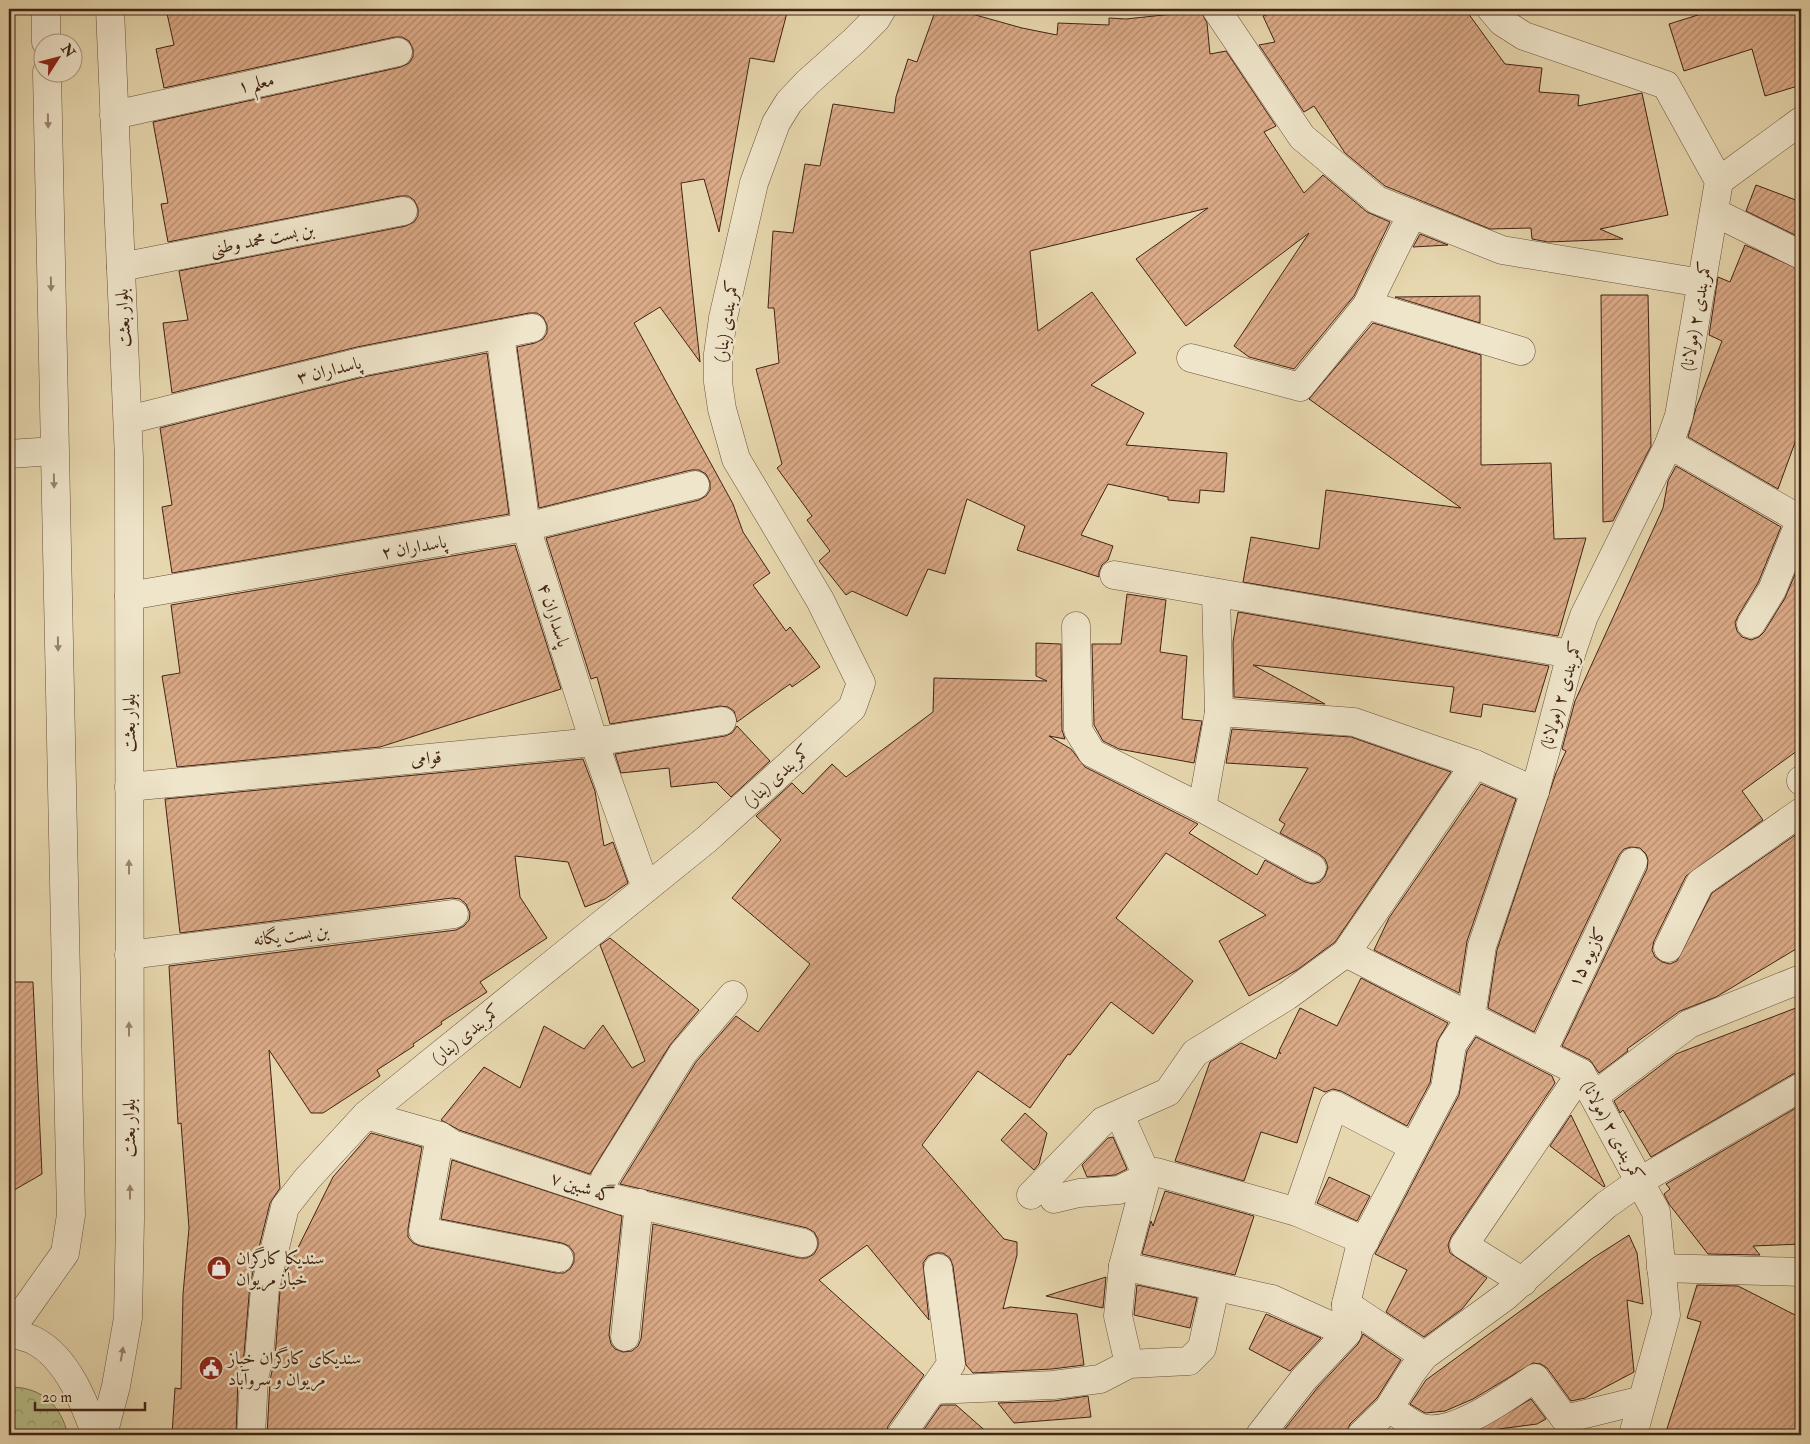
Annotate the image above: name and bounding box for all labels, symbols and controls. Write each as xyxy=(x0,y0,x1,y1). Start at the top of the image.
north arrow xyxy=(32,32,82,82)
text: N xyxy=(57,40,79,61)
street label: معلم ۱ xyxy=(236,68,278,104)
one-way arrow xyxy=(44,113,52,129)
street label: بن بست محمد وطنی xyxy=(208,218,317,262)
street label: کمربندی ۲ (مولانا) xyxy=(1676,259,1717,373)
one-way arrow xyxy=(47,276,55,292)
street label: کمربندی (بنار) xyxy=(709,278,744,364)
street label: بلوار بعثت xyxy=(110,288,137,348)
street label: پاسداران ۳ xyxy=(294,351,366,391)
one-way arrow xyxy=(50,473,58,489)
street label: پاسداران ۲ xyxy=(380,530,450,566)
street label: پاسداران ۴ xyxy=(531,580,575,652)
one-way arrow xyxy=(54,636,62,652)
street label: کمربندی ۲ (مولانا) xyxy=(1535,639,1588,752)
street label: بلوار بعثت xyxy=(118,694,141,752)
street label: کمربندی (بنار) xyxy=(739,740,816,813)
street label: قوامی xyxy=(409,745,443,772)
one-way arrow xyxy=(125,859,133,875)
street label: بن بست یگانه xyxy=(252,918,331,952)
street label: کازیوه ۱۵ xyxy=(1563,923,1612,991)
street label: کمربندی (بنار) xyxy=(427,999,506,1070)
one-way arrow xyxy=(125,1021,133,1037)
street label: کمربندی ۲ (مولانا) xyxy=(1576,1077,1649,1186)
street label: بلوار بعثت xyxy=(118,1099,141,1157)
street label: گه شبین ۷ xyxy=(548,1165,617,1208)
one-way arrow xyxy=(126,1184,134,1200)
place label: سندیکا کارگران خباز مریوان xyxy=(236,1246,324,1292)
shop icon: سندیکا کارگران خباز مریوان xyxy=(206,1255,232,1281)
one-way arrow xyxy=(118,1345,126,1361)
place label: سندیکای کارگران خباز مریوان و سروآباد xyxy=(226,1346,361,1392)
public building icon: سندیکای کارگران خباز مریوان و سروآباد xyxy=(198,1355,224,1381)
scale bar xyxy=(35,1379,145,1411)
text: 20 m xyxy=(42,1388,72,1407)

